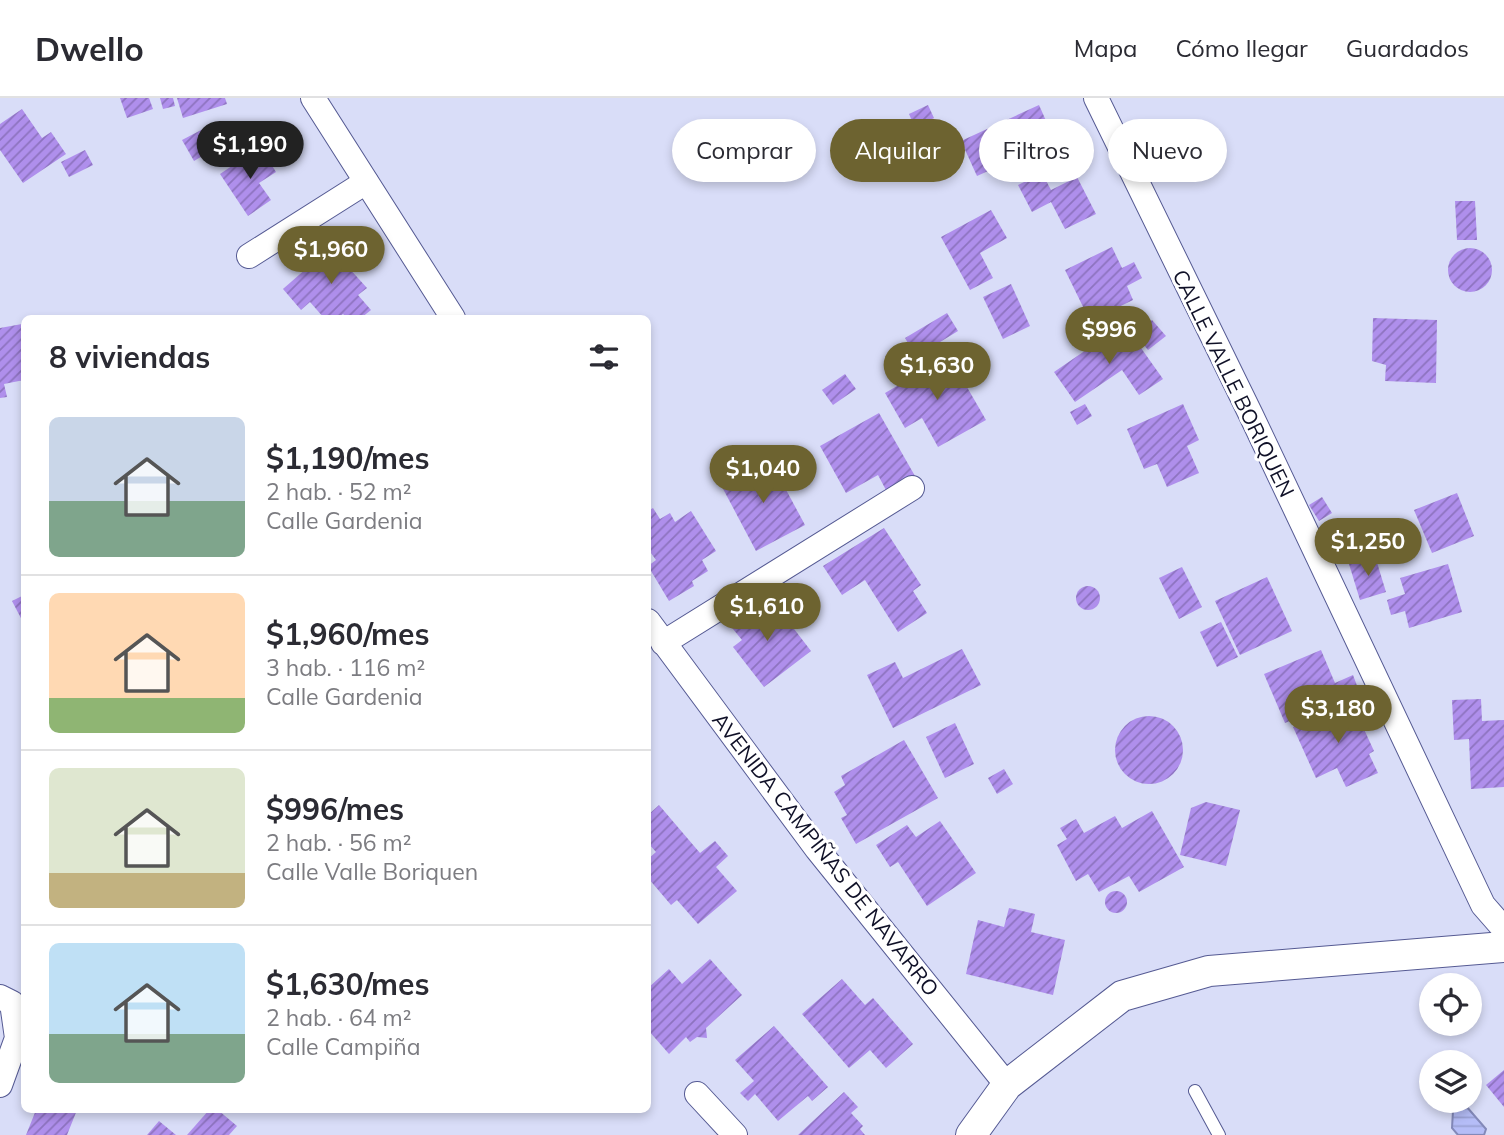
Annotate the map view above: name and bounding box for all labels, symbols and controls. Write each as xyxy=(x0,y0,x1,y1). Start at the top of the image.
text: Dwello xyxy=(35,28,144,69)
text: Mapa xyxy=(1074,33,1137,63)
text: Cómo llegar xyxy=(1175,33,1308,63)
text: Guardados xyxy=(1346,33,1469,63)
chip: Comprar xyxy=(672,119,816,182)
chip: Alquilar xyxy=(830,119,965,182)
chip: Filtros xyxy=(979,119,1094,182)
chip: Nuevo xyxy=(1108,119,1227,182)
pin: $1,190 xyxy=(193,122,307,181)
text: $1,190 xyxy=(213,129,287,158)
pin: $1,960 xyxy=(274,226,388,286)
text: $1,960 xyxy=(294,234,368,263)
street label: CALLE VALLE BORIQUEN xyxy=(1168,265,1300,501)
pin: $996 xyxy=(1068,306,1150,366)
text: $996 xyxy=(1081,314,1137,343)
text: 8 viviendas xyxy=(49,338,210,376)
icon: filters xyxy=(585,338,623,376)
pin: $1,630 xyxy=(880,342,994,402)
text: $1,630 xyxy=(900,350,974,379)
text: $1,190/mes xyxy=(266,439,430,477)
icon: home xyxy=(105,445,189,529)
pin: $1,040 xyxy=(706,446,820,505)
text: $1,040 xyxy=(726,453,800,482)
text: 2 hab. · 52 m² xyxy=(266,477,411,506)
text: Calle Gardenia xyxy=(266,506,423,535)
pin: $1,250 xyxy=(1311,518,1425,578)
text: $1,250 xyxy=(1331,526,1405,555)
pin: $1,610 xyxy=(710,584,824,643)
text: $1,610 xyxy=(730,591,804,620)
text: $1,960/mes xyxy=(266,615,430,653)
icon: home xyxy=(105,621,189,705)
text: 3 hab. · 116 m² xyxy=(266,653,425,682)
text: Calle Gardenia xyxy=(266,682,423,711)
pin: $3,180 xyxy=(1281,686,1395,745)
text: $3,180 xyxy=(1301,693,1375,722)
street label: AVENIDA CAMPIÑAS DE NAVARRO xyxy=(707,707,945,1001)
text: $996/mes xyxy=(266,790,404,828)
icon: home xyxy=(105,796,189,880)
text: 2 hab. · 56 m² xyxy=(266,828,411,857)
text: Calle Valle Boriquen xyxy=(266,857,478,886)
text: $1,630/mes xyxy=(266,965,430,1003)
icon: home xyxy=(105,971,189,1055)
map controls xyxy=(1419,973,1482,1113)
button: locate xyxy=(1419,973,1482,1036)
text: 2 hab. · 64 m² xyxy=(266,1003,411,1032)
text: Calle Campiña xyxy=(266,1032,421,1061)
button: layers xyxy=(1419,1050,1482,1113)

